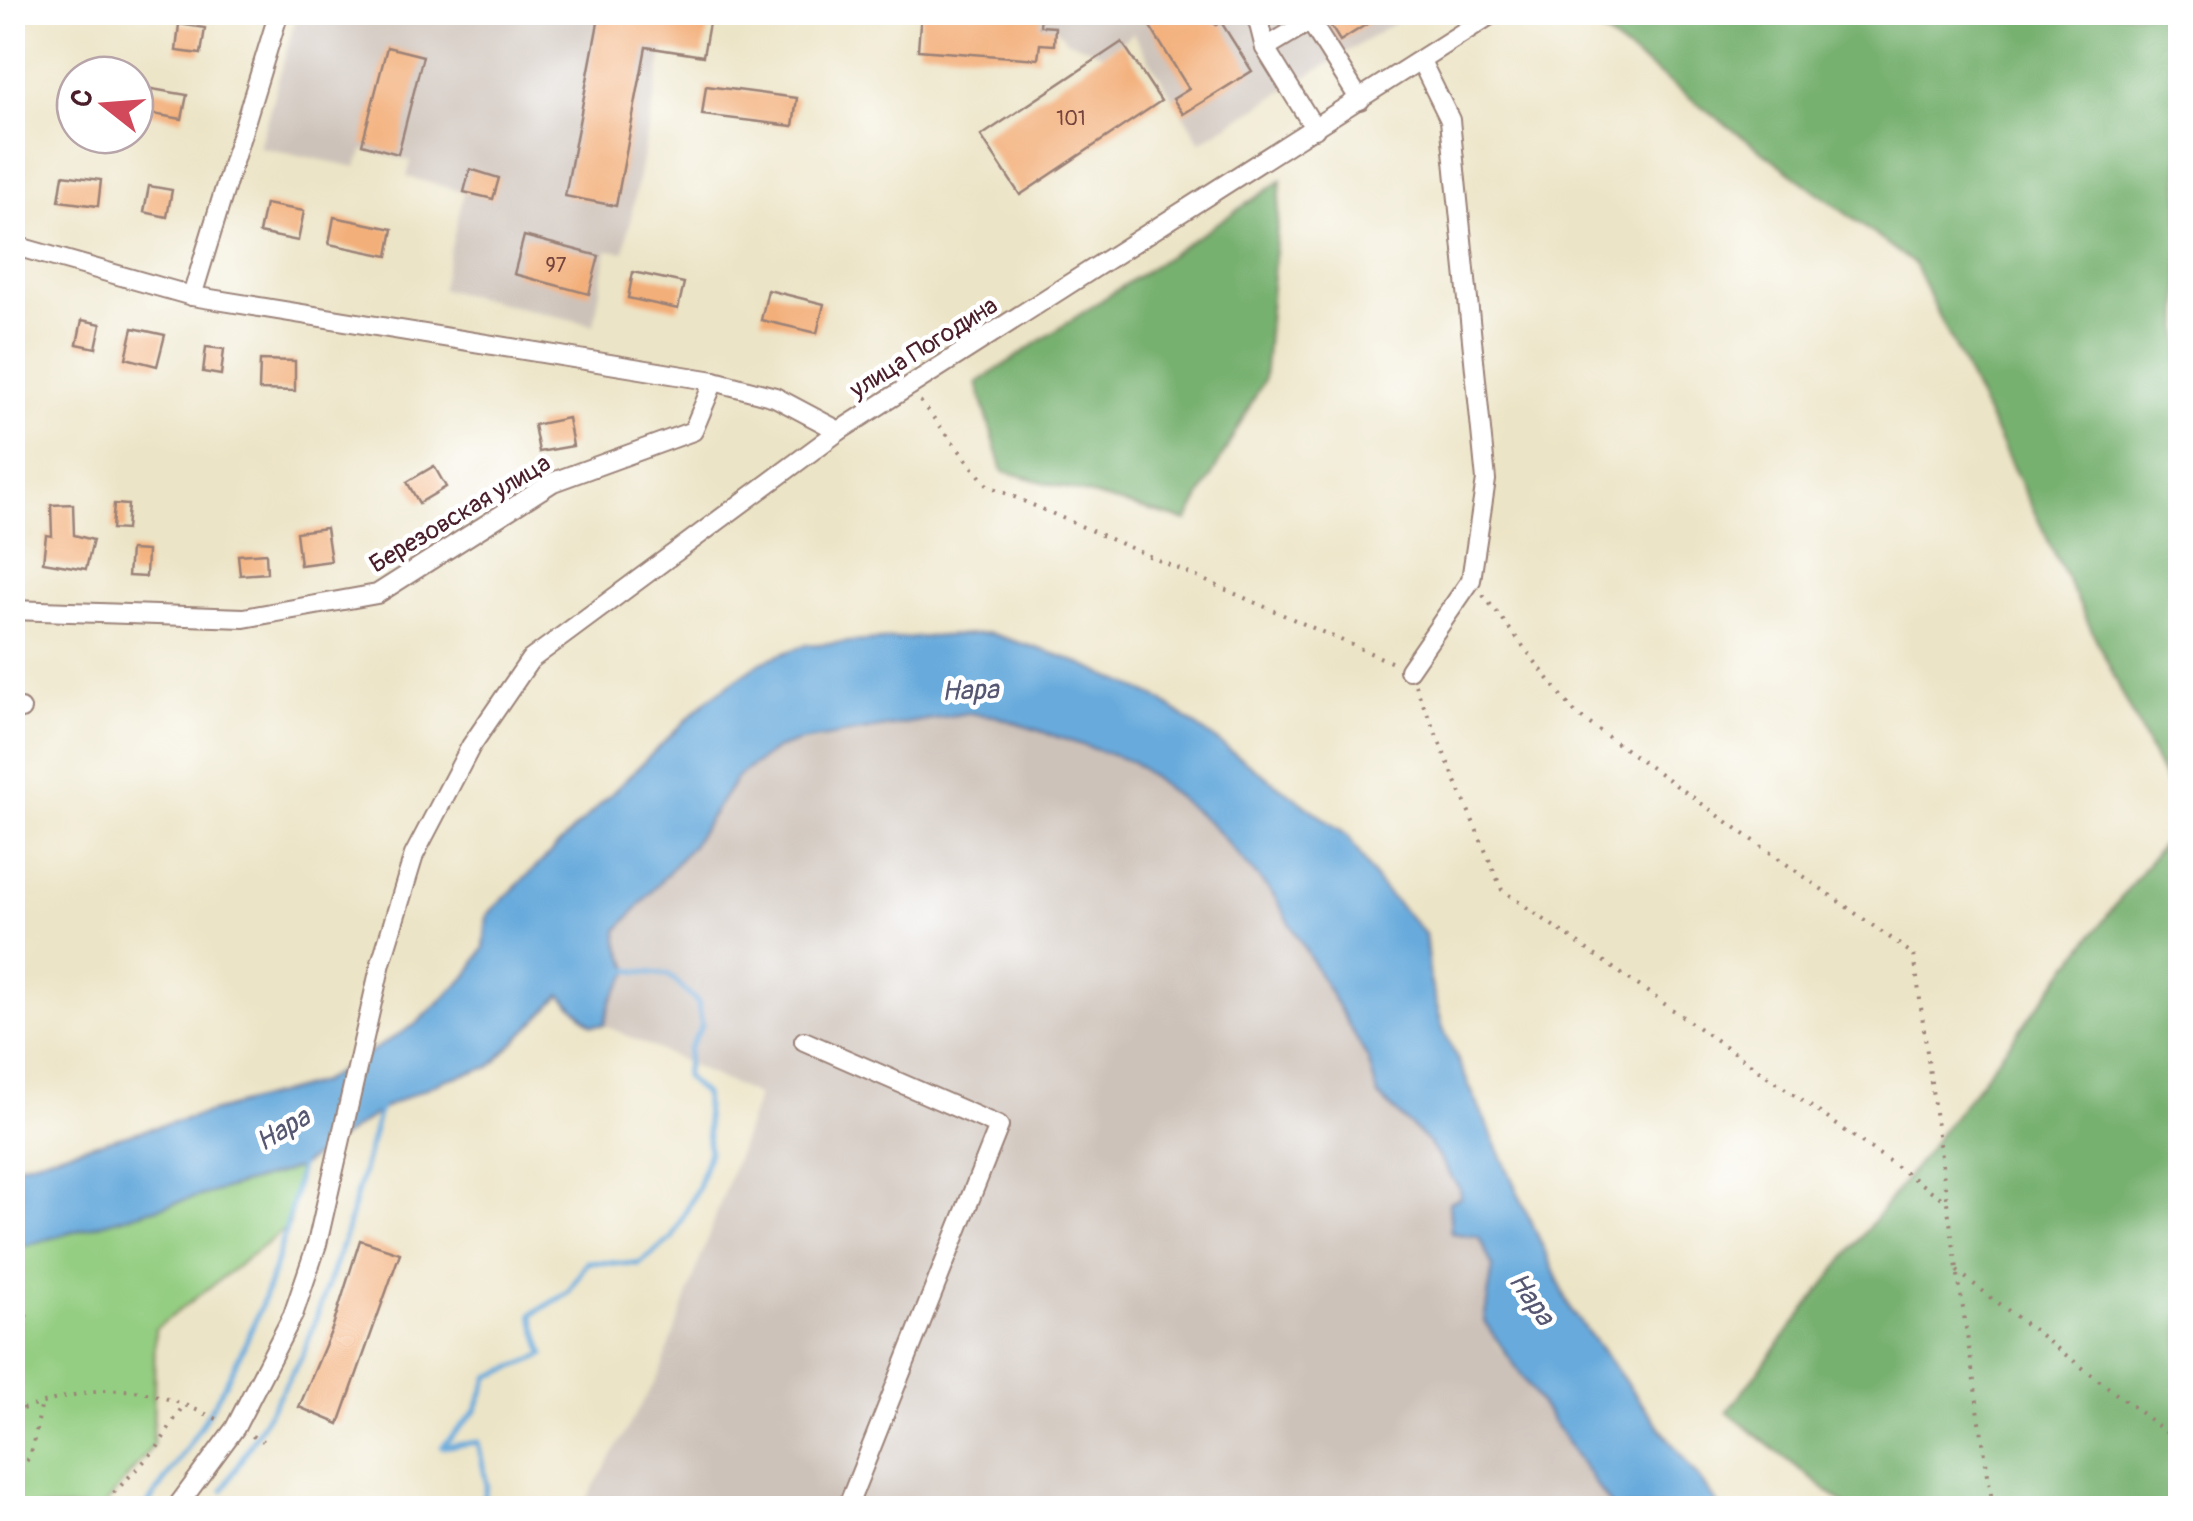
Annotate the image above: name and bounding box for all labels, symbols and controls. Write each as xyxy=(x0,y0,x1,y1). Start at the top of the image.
north arrow xyxy=(55,55,155,155)
text: С xyxy=(63,85,102,112)
house number: 101 xyxy=(1056,106,1086,131)
house number: 97 xyxy=(546,253,567,278)
street label: улица Погодина xyxy=(844,290,1004,406)
street label: Березовская улица xyxy=(364,448,556,580)
water label: Нара xyxy=(941,672,1001,709)
water label: Нара xyxy=(250,1099,318,1160)
water label: Нара xyxy=(1500,1266,1563,1334)

